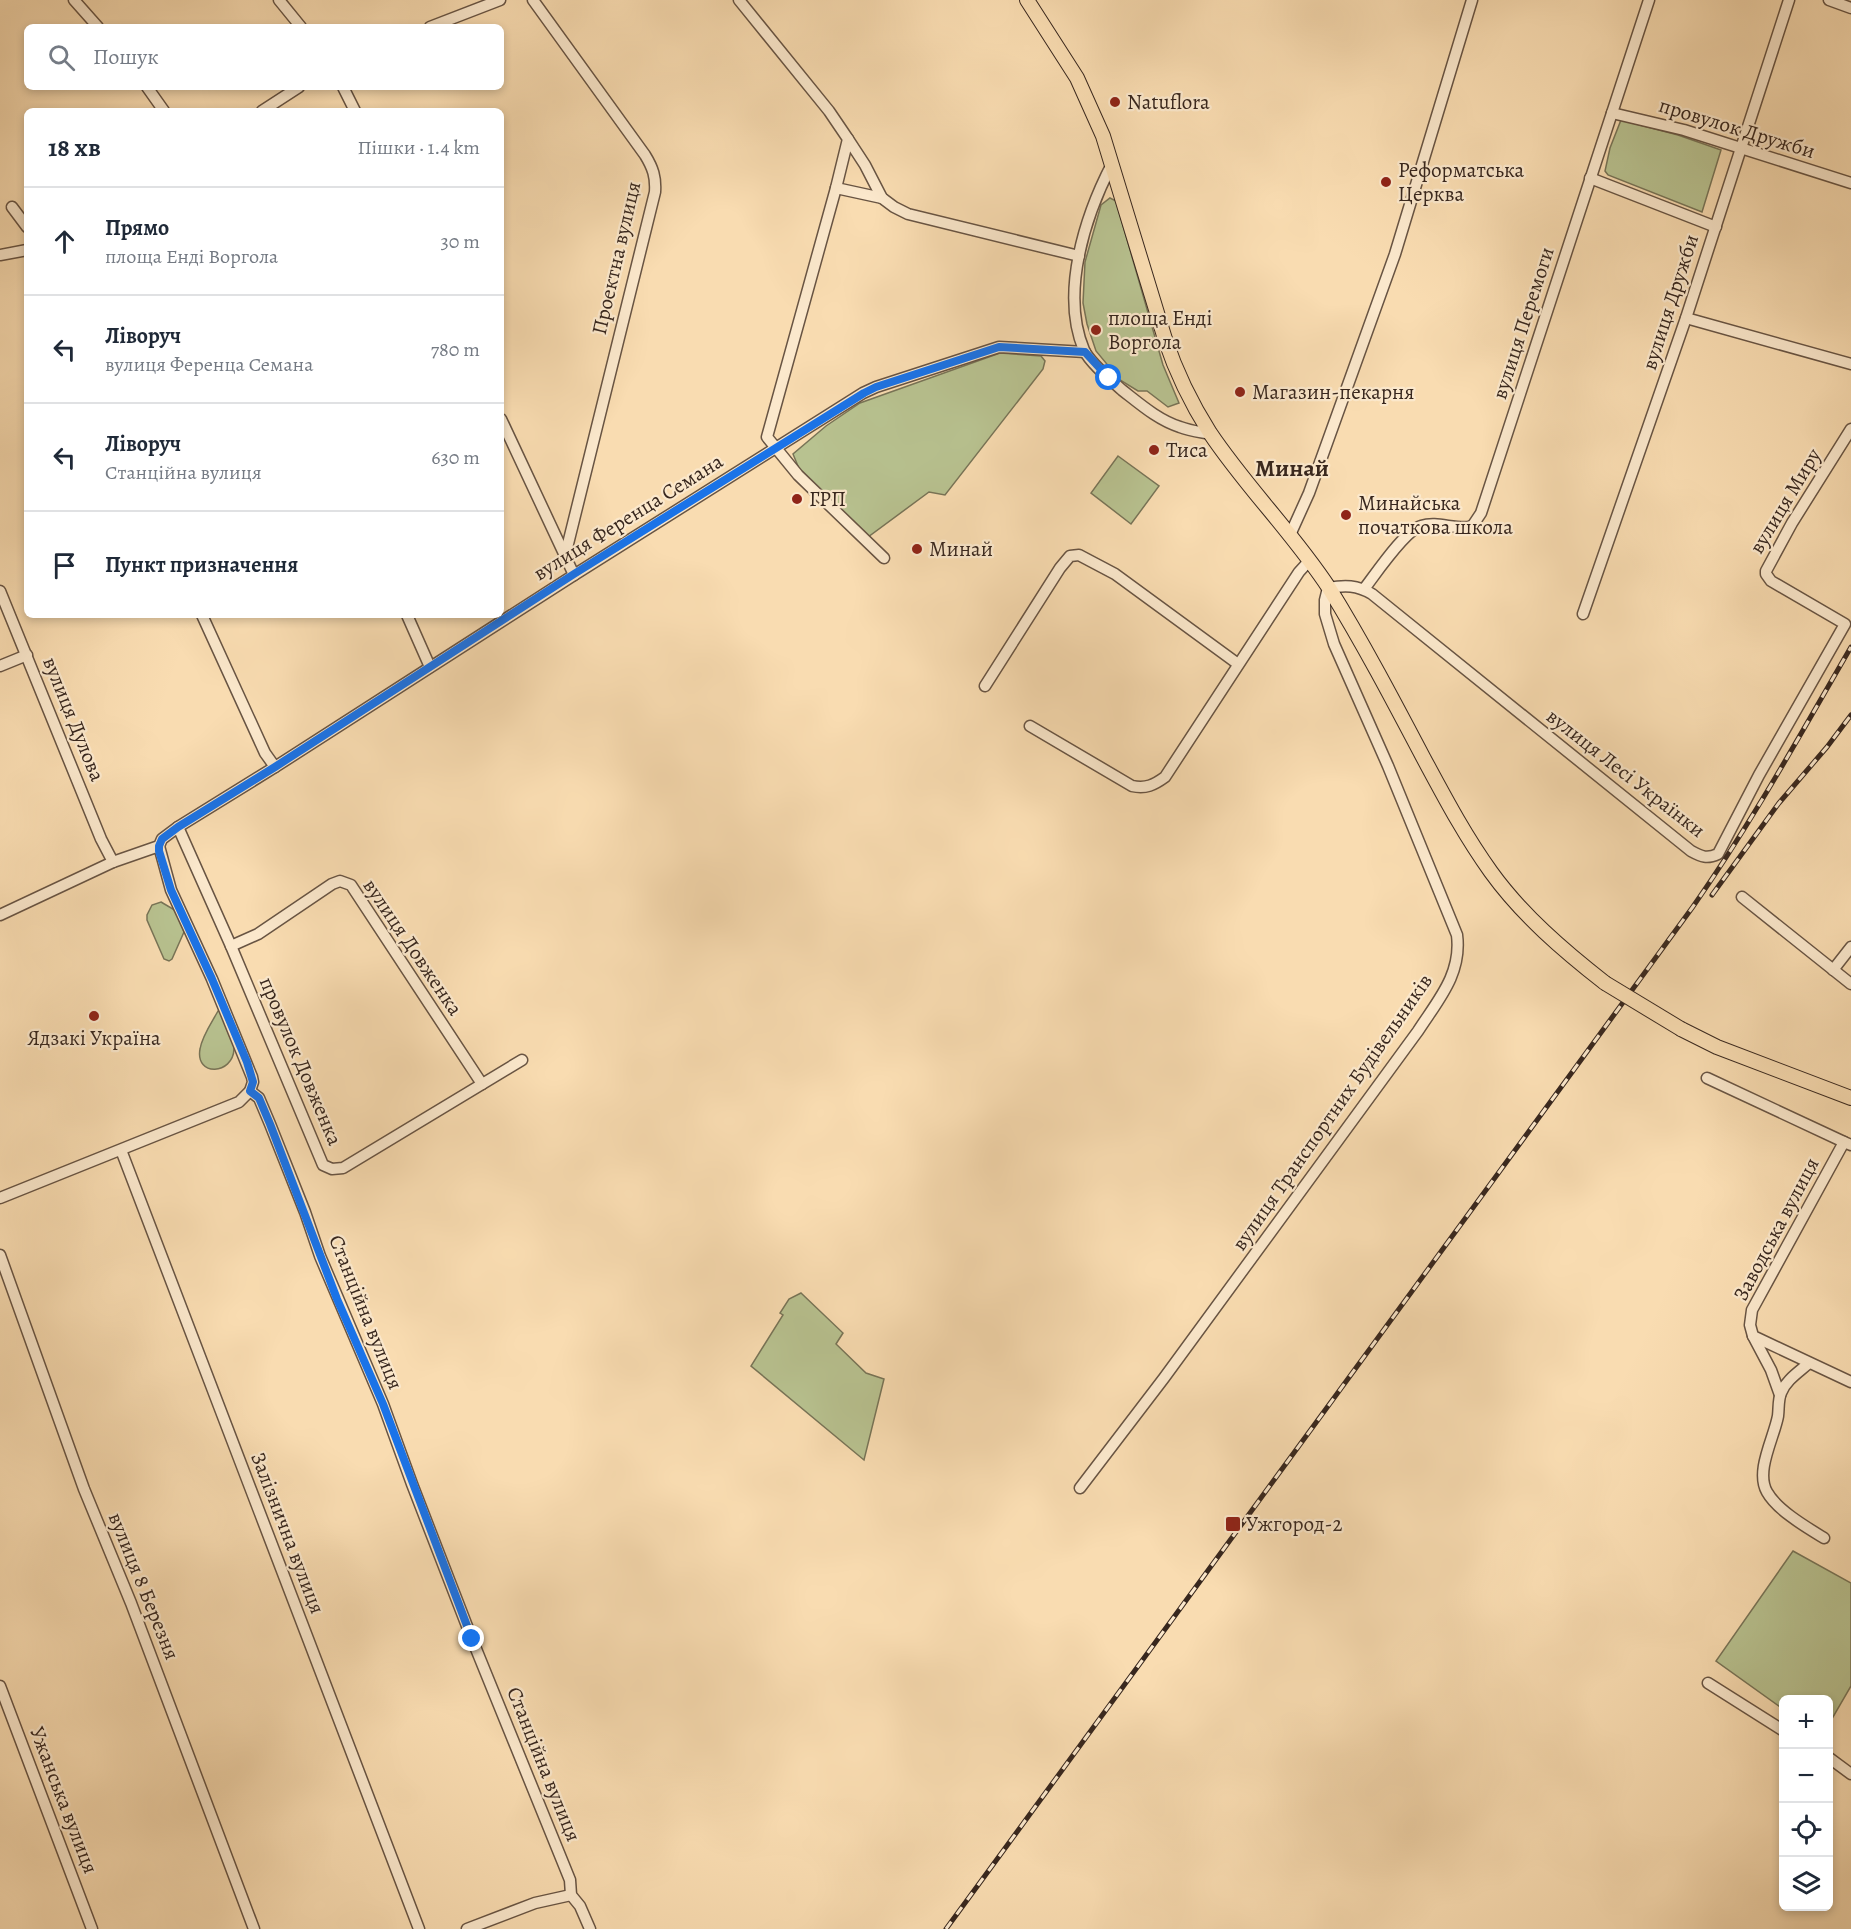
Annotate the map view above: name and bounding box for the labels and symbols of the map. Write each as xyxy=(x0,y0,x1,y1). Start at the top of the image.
place label: Natuflora xyxy=(1127,88,1210,116)
street label: провулок Дружби xyxy=(1655,91,1819,165)
marker: Natuflora xyxy=(1108,95,1122,109)
place label: Реформатська Церква xyxy=(1398,156,1524,208)
marker: Реформатська Церква xyxy=(1379,175,1393,189)
street label: Проектна вулиця xyxy=(585,179,647,337)
street label: вулиця Дружби xyxy=(1635,231,1705,373)
street label: вулиця Перемоги xyxy=(1485,243,1561,403)
place label: площа Енді Воргола xyxy=(1108,304,1212,356)
marker: площа Енді Воргола xyxy=(1089,323,1103,337)
route start xyxy=(1095,364,1121,390)
place label: Магазин-пекарня xyxy=(1252,378,1414,406)
marker: Магазин-пекарня xyxy=(1233,385,1247,399)
place label: Тиса xyxy=(1166,436,1208,464)
marker: Тиса xyxy=(1147,443,1161,457)
street label: вулиця Миру xyxy=(1743,443,1828,559)
street label: вулиця Ференца Семана xyxy=(528,447,728,587)
district label: Минай xyxy=(1255,452,1329,484)
place label: ГРП xyxy=(809,485,846,513)
place label: Минайська початкова школа xyxy=(1358,489,1513,541)
marker: ГРП xyxy=(790,492,804,506)
marker: Минайська початкова школа xyxy=(1339,508,1353,522)
place label: Минай xyxy=(929,535,993,563)
marker: Минай xyxy=(910,542,924,556)
street label: вулиця Дулова xyxy=(36,653,112,786)
street label: вулиця Лесі Українки xyxy=(1541,702,1711,844)
street label: вулиця Довженка xyxy=(357,873,469,1021)
street label: вулиця Транспортних Будівельників xyxy=(1225,968,1439,1256)
street label: провулок Довженка xyxy=(253,972,349,1150)
marker: Ядзакі Україна xyxy=(87,1009,101,1023)
place label: Ядзакі Україна xyxy=(27,1024,161,1052)
street label: Заводська вулиця xyxy=(1726,1153,1826,1305)
street label: Станційна вулиця xyxy=(322,1231,410,1393)
street label: Залізнична вулиця xyxy=(244,1448,332,1618)
street label: вулиця 8 Березня xyxy=(102,1508,186,1664)
place label: Ужгород-2 xyxy=(1246,1510,1342,1538)
marker: Ужгород-2 xyxy=(1224,1515,1242,1533)
route end xyxy=(458,1625,484,1651)
street label: Станційна вулиця xyxy=(500,1683,588,1845)
street label: Ужанська вулиця xyxy=(23,1723,105,1877)

